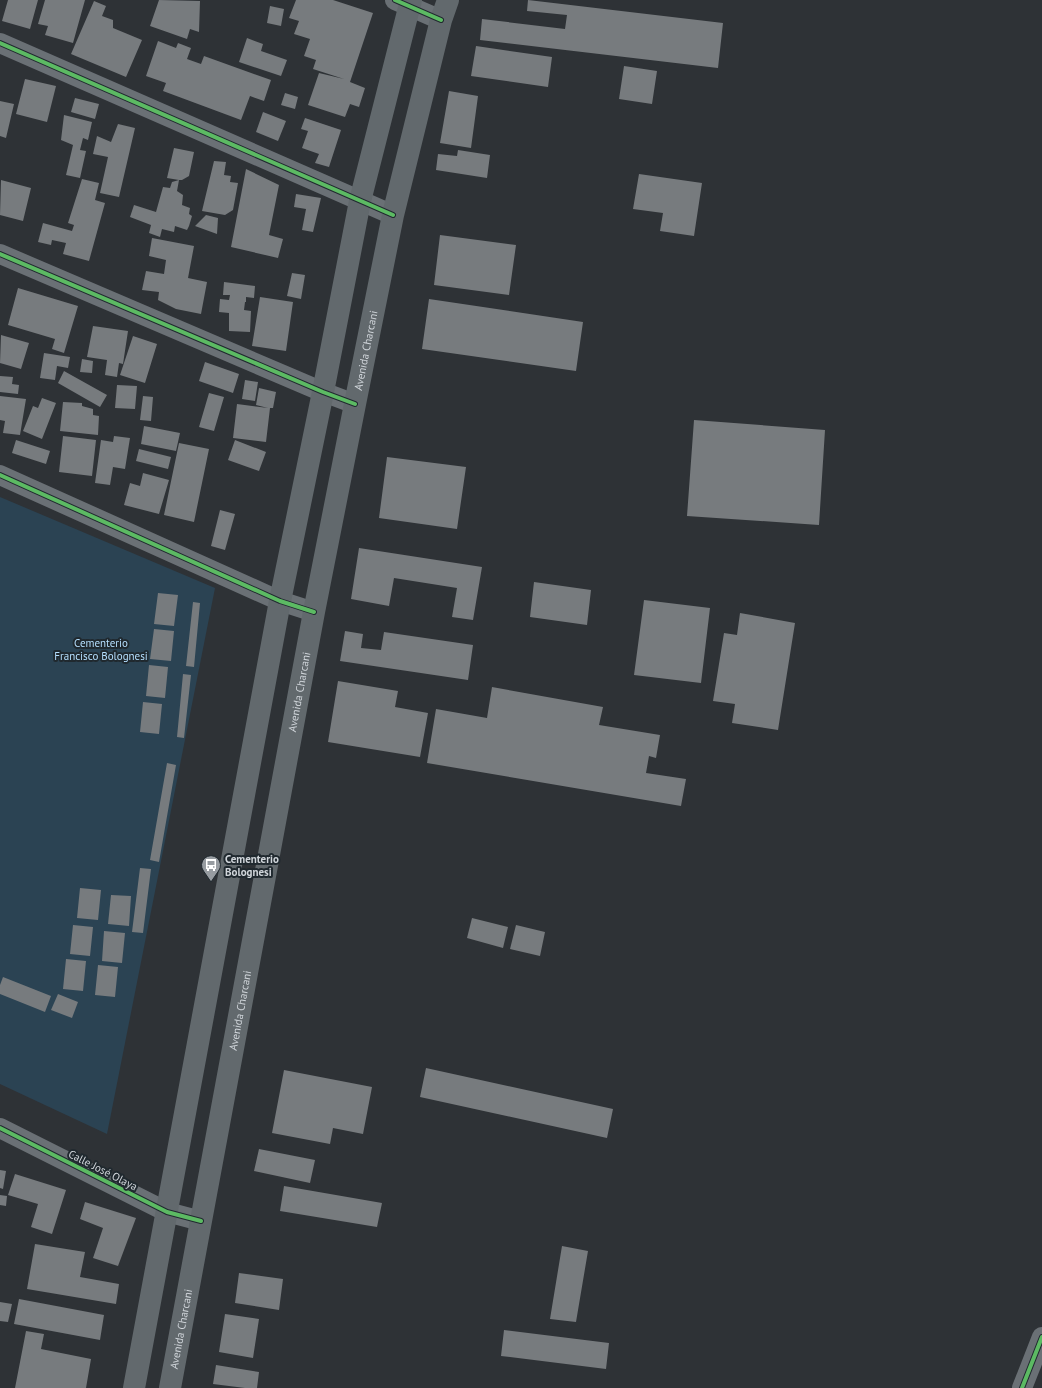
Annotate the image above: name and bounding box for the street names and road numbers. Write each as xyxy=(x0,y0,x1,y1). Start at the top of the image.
street label: Avenida Charcani xyxy=(351,309,381,391)
street label: Avenida Charcani xyxy=(285,651,313,733)
street label: Avenida Charcani xyxy=(226,969,254,1052)
street label: Calle José Olaya xyxy=(66,1147,140,1193)
street label: Avenida Charcani xyxy=(167,1288,195,1370)

